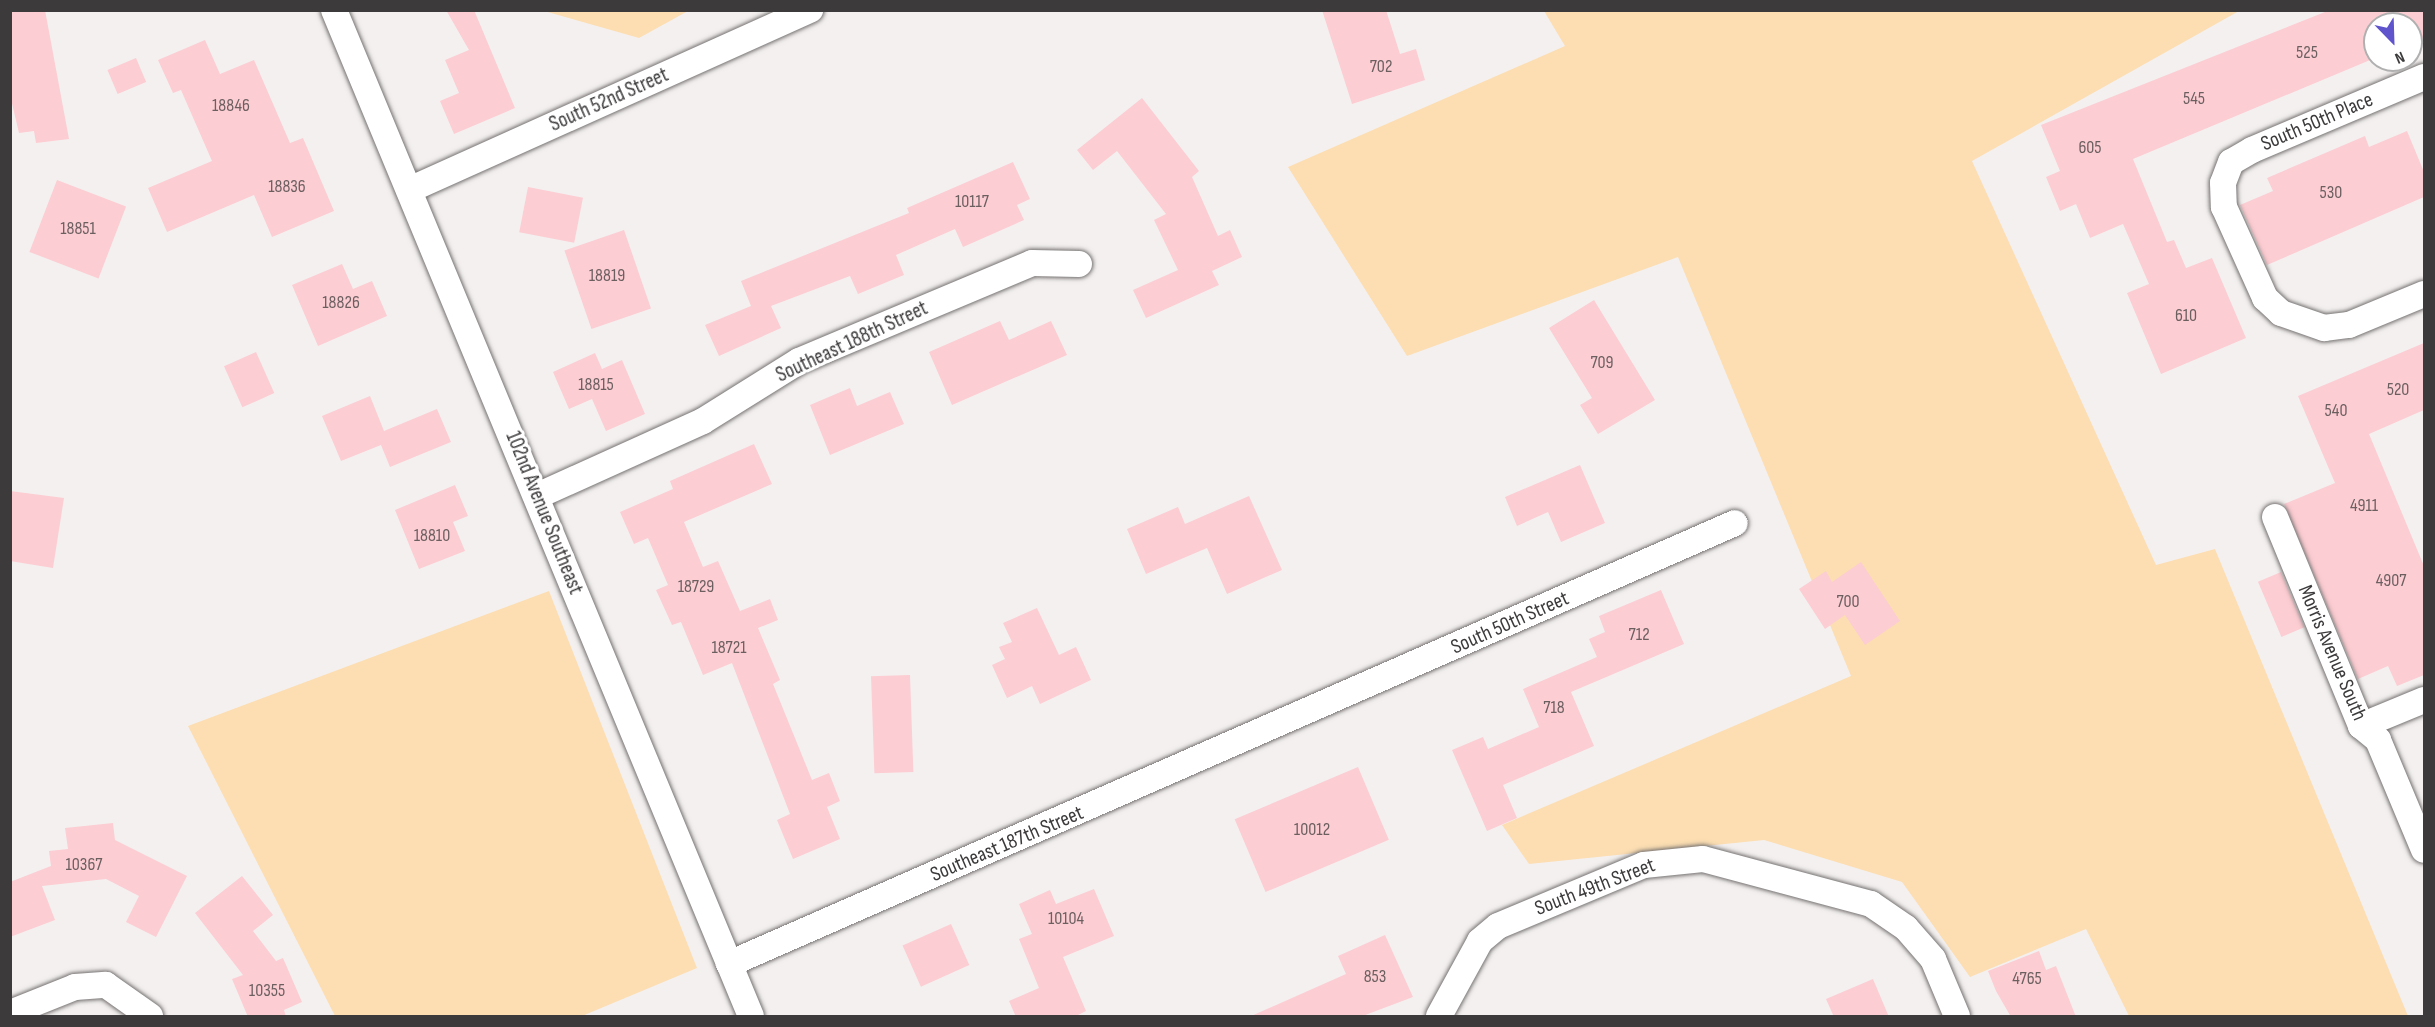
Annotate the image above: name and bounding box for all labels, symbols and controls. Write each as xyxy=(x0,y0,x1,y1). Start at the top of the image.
north arrow xyxy=(2363,12,2423,72)
house number: 525 xyxy=(2296,42,2318,64)
text: N xyxy=(2392,47,2407,68)
house number: 702 xyxy=(1370,56,1392,78)
street label: South 52nd Street xyxy=(546,63,672,137)
street label: South 50th Place xyxy=(2257,87,2377,157)
house number: 545 xyxy=(2183,88,2205,110)
house number: 18846 xyxy=(212,95,250,117)
house number: 605 xyxy=(2078,137,2102,159)
house number: 18836 xyxy=(268,176,306,198)
house number: 530 xyxy=(2320,182,2342,204)
house number: 10117 xyxy=(955,191,989,213)
house number: 18851 xyxy=(60,218,96,240)
house number: 18819 xyxy=(589,265,625,287)
house number: 18826 xyxy=(322,292,360,314)
street label: Southeast 188th Street xyxy=(772,296,932,388)
house number: 610 xyxy=(2175,305,2197,327)
house number: 709 xyxy=(1590,352,1614,374)
house number: 18815 xyxy=(578,374,614,396)
house number: 520 xyxy=(2387,379,2409,401)
house number: 540 xyxy=(2325,400,2347,422)
street label: 102nd Avenue Southeast xyxy=(500,428,588,598)
house number: 4911 xyxy=(2350,495,2378,517)
house number: 18810 xyxy=(414,525,450,547)
house number: 4907 xyxy=(2376,570,2406,592)
house number: 18729 xyxy=(678,576,714,598)
street label: Morris Avenue South xyxy=(2292,582,2372,724)
street label: South 50th Street xyxy=(1447,586,1573,660)
house number: 700 xyxy=(1836,591,1860,613)
house number: 712 xyxy=(1628,624,1650,646)
house number: 18721 xyxy=(711,637,747,659)
house number: 718 xyxy=(1543,697,1565,719)
street label: Southeast 187th Street xyxy=(927,800,1087,888)
house number: 10012 xyxy=(1294,819,1330,841)
street label: South 49th Street xyxy=(1531,853,1659,921)
house number: 10367 xyxy=(66,854,102,876)
house number: 10104 xyxy=(1048,908,1084,930)
house number: 853 xyxy=(1364,966,1386,988)
house number: 4765 xyxy=(2012,968,2042,990)
house number: 10355 xyxy=(249,980,285,1002)

